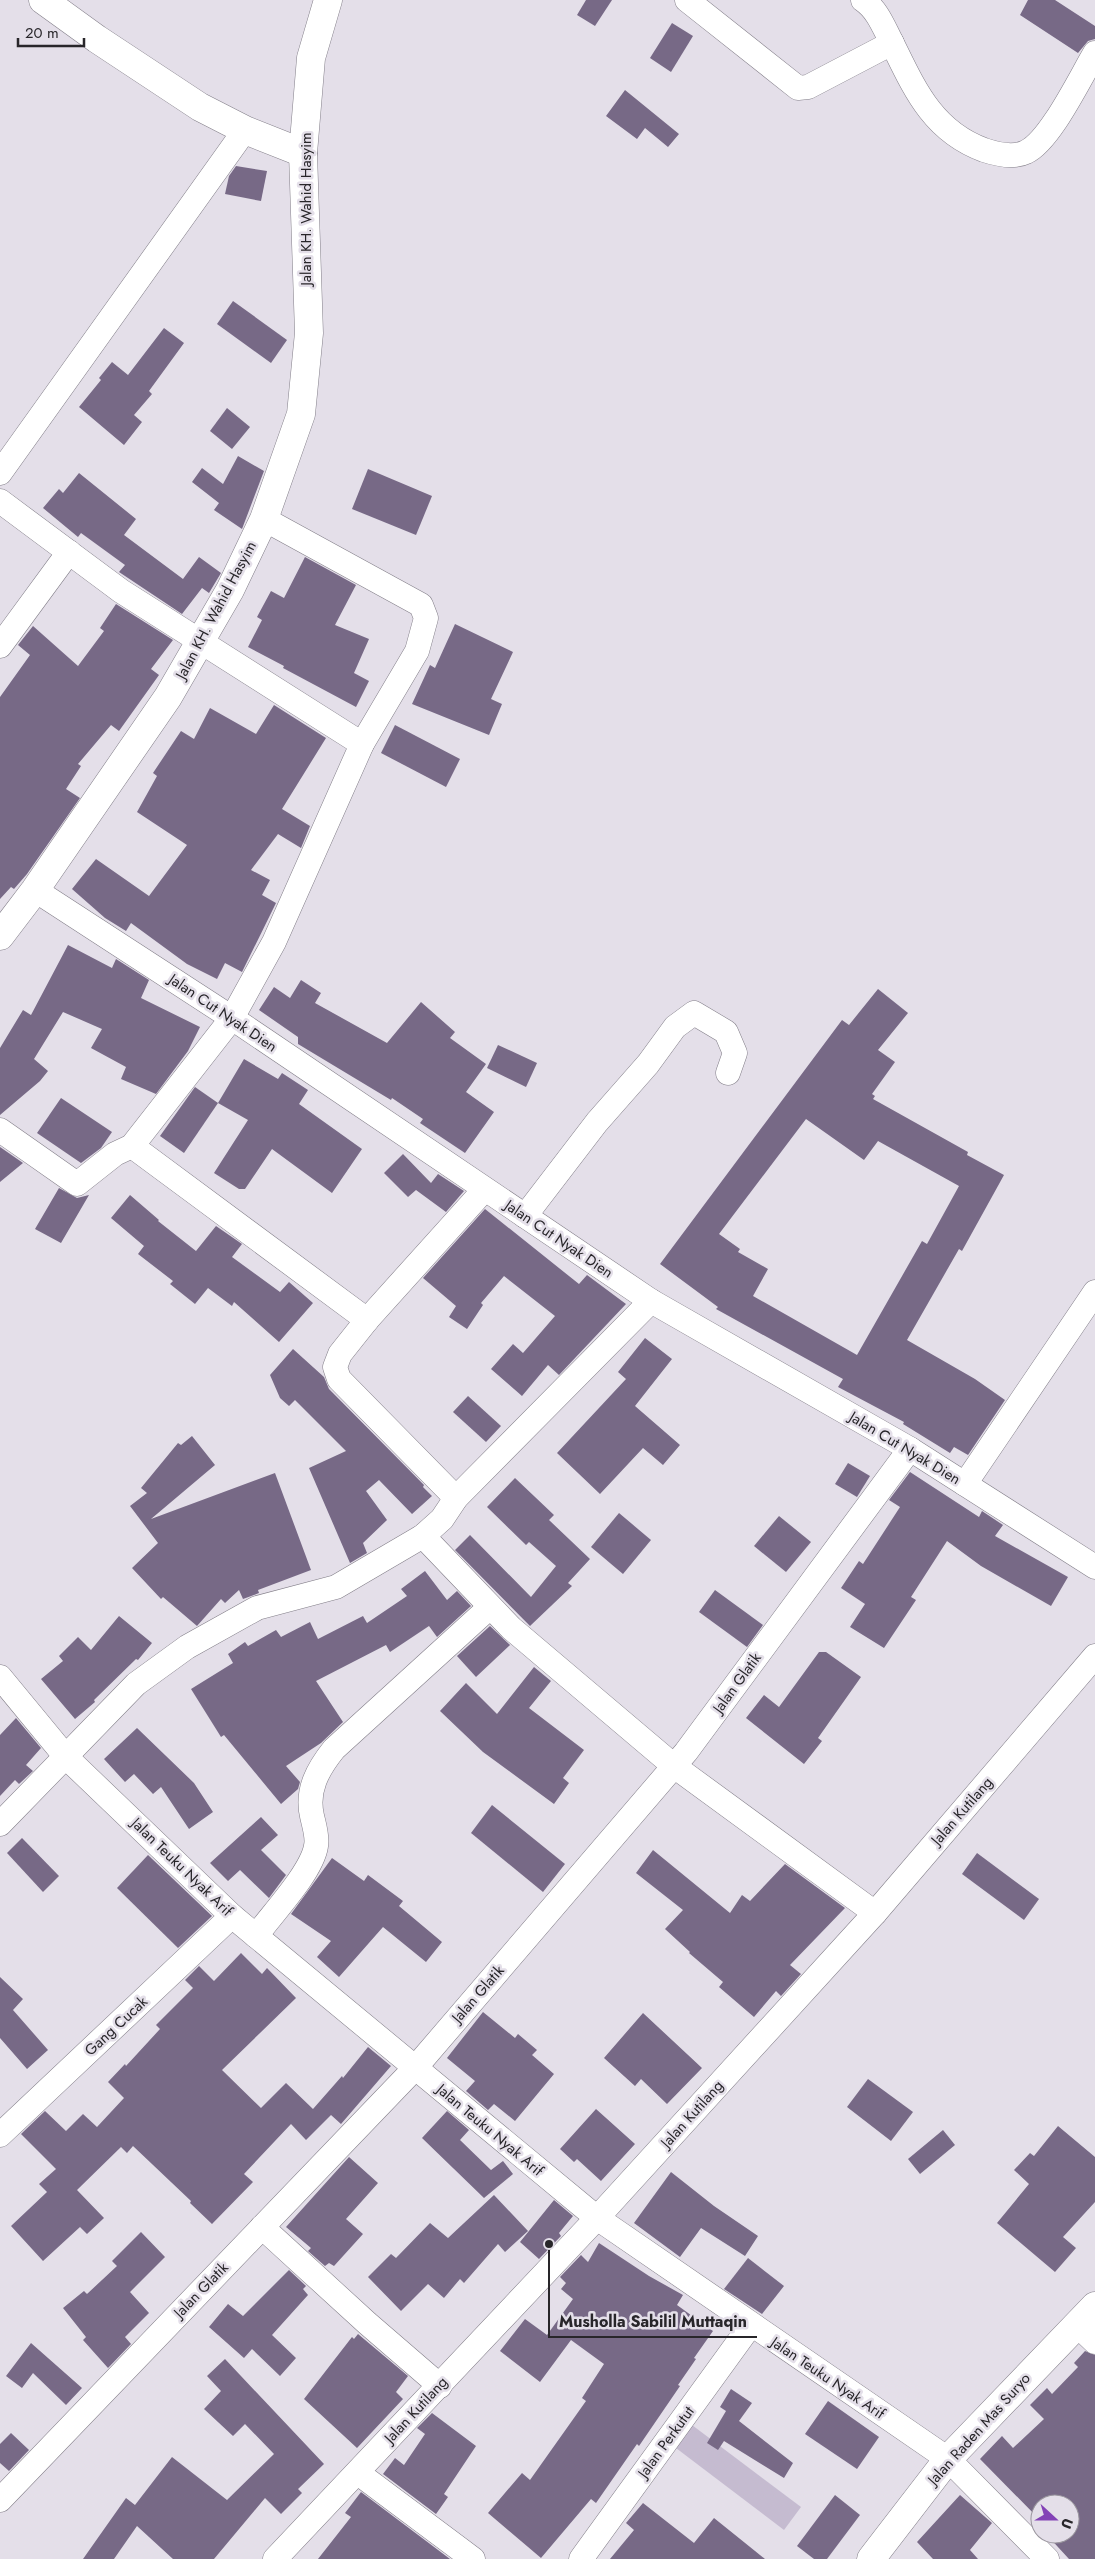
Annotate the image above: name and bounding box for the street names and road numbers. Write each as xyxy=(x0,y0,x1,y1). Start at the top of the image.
street label: Jalan KH. Wahid Hasyim xyxy=(295,132,317,288)
street label: Jalan KH. Wahid Hasyim xyxy=(169,537,262,685)
street label: Jalan Cut Nyak Dien xyxy=(163,967,282,1057)
street label: Jalan Cut Nyak Dien xyxy=(499,1193,618,1283)
street label: Jalan Cut Nyak Dien xyxy=(843,1405,965,1490)
street label: Jalan Glatik xyxy=(706,1648,767,1720)
street label: Jalan Kutilang xyxy=(925,1772,998,1852)
street label: Jalan Teuku Nyak Arif xyxy=(125,1811,238,1922)
street label: Jalan Glatik xyxy=(445,1960,510,2029)
street label: Gang Cucak xyxy=(80,1991,153,2061)
street label: Jalan Kutilang xyxy=(654,2075,728,2154)
street label: Jalan Teuku Nyak Arif xyxy=(430,2077,549,2182)
street label: Jalan Glatik xyxy=(167,2257,234,2324)
street label: Jalan Teuku Nyak Arif xyxy=(765,2330,890,2425)
street label: Jalan Raden Mas Suryo xyxy=(921,2368,1035,2491)
street label: Jalan Kutilang xyxy=(378,2372,453,2450)
street label: Jalan Perkutut xyxy=(631,2401,700,2484)

